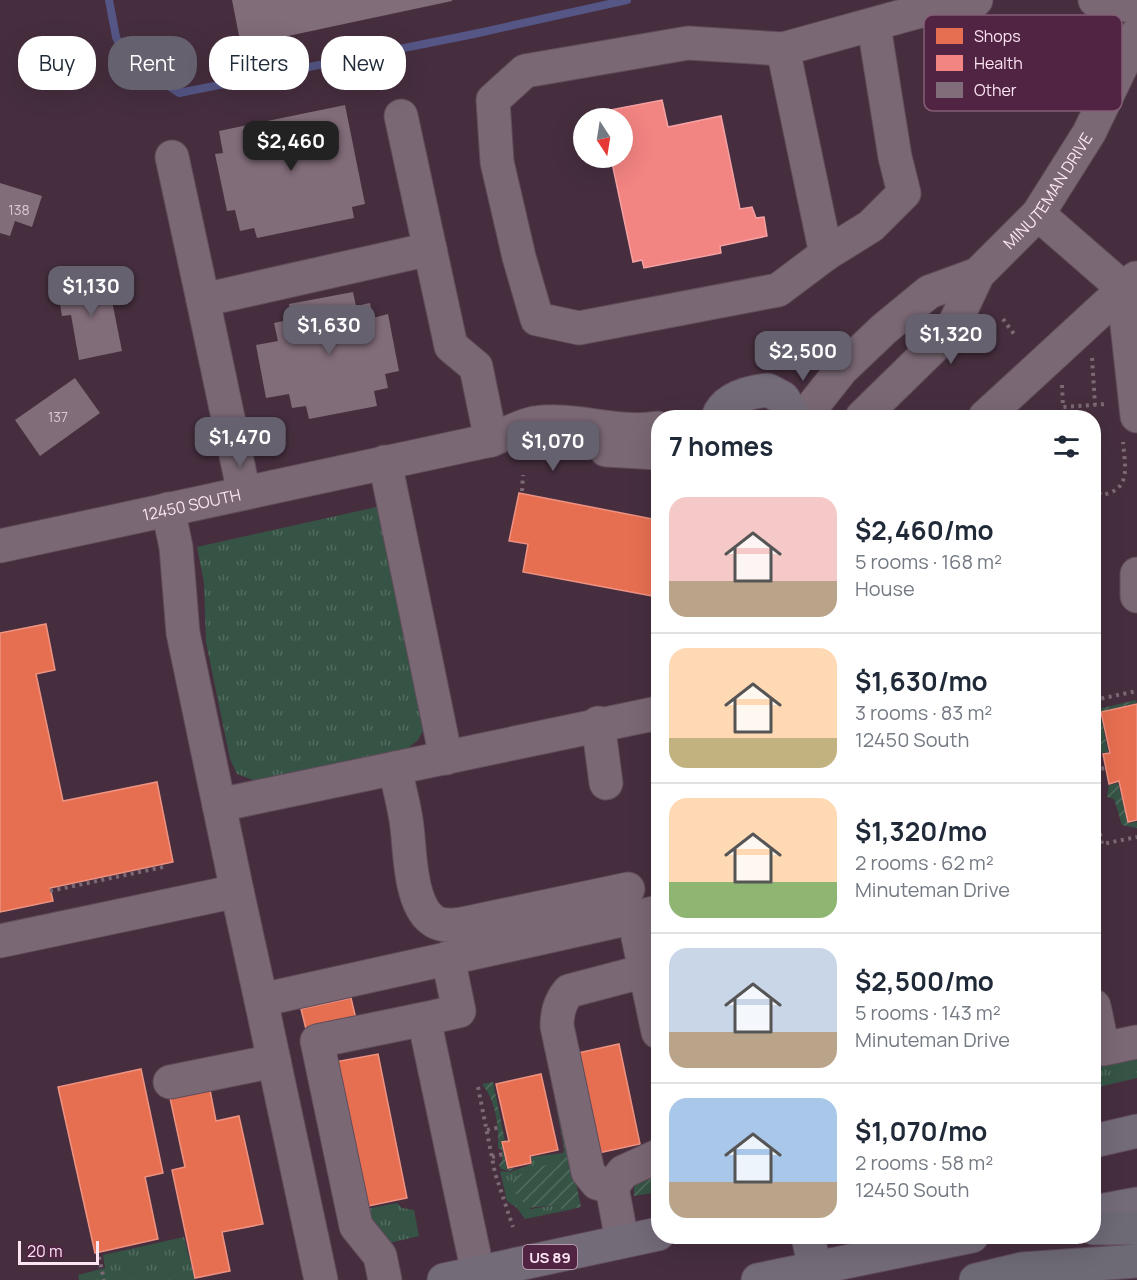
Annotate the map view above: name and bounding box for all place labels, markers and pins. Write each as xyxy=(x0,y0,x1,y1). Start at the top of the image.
pin: $2,460 xyxy=(242,121,340,172)
pin: $1,130 xyxy=(42,266,140,317)
pin: $1,630 xyxy=(280,305,378,356)
pin: $1,320 xyxy=(902,314,1000,365)
pin: $2,500 xyxy=(754,331,852,382)
pin: $1,470 xyxy=(191,417,289,468)
pin: $1,070 xyxy=(504,421,602,472)

